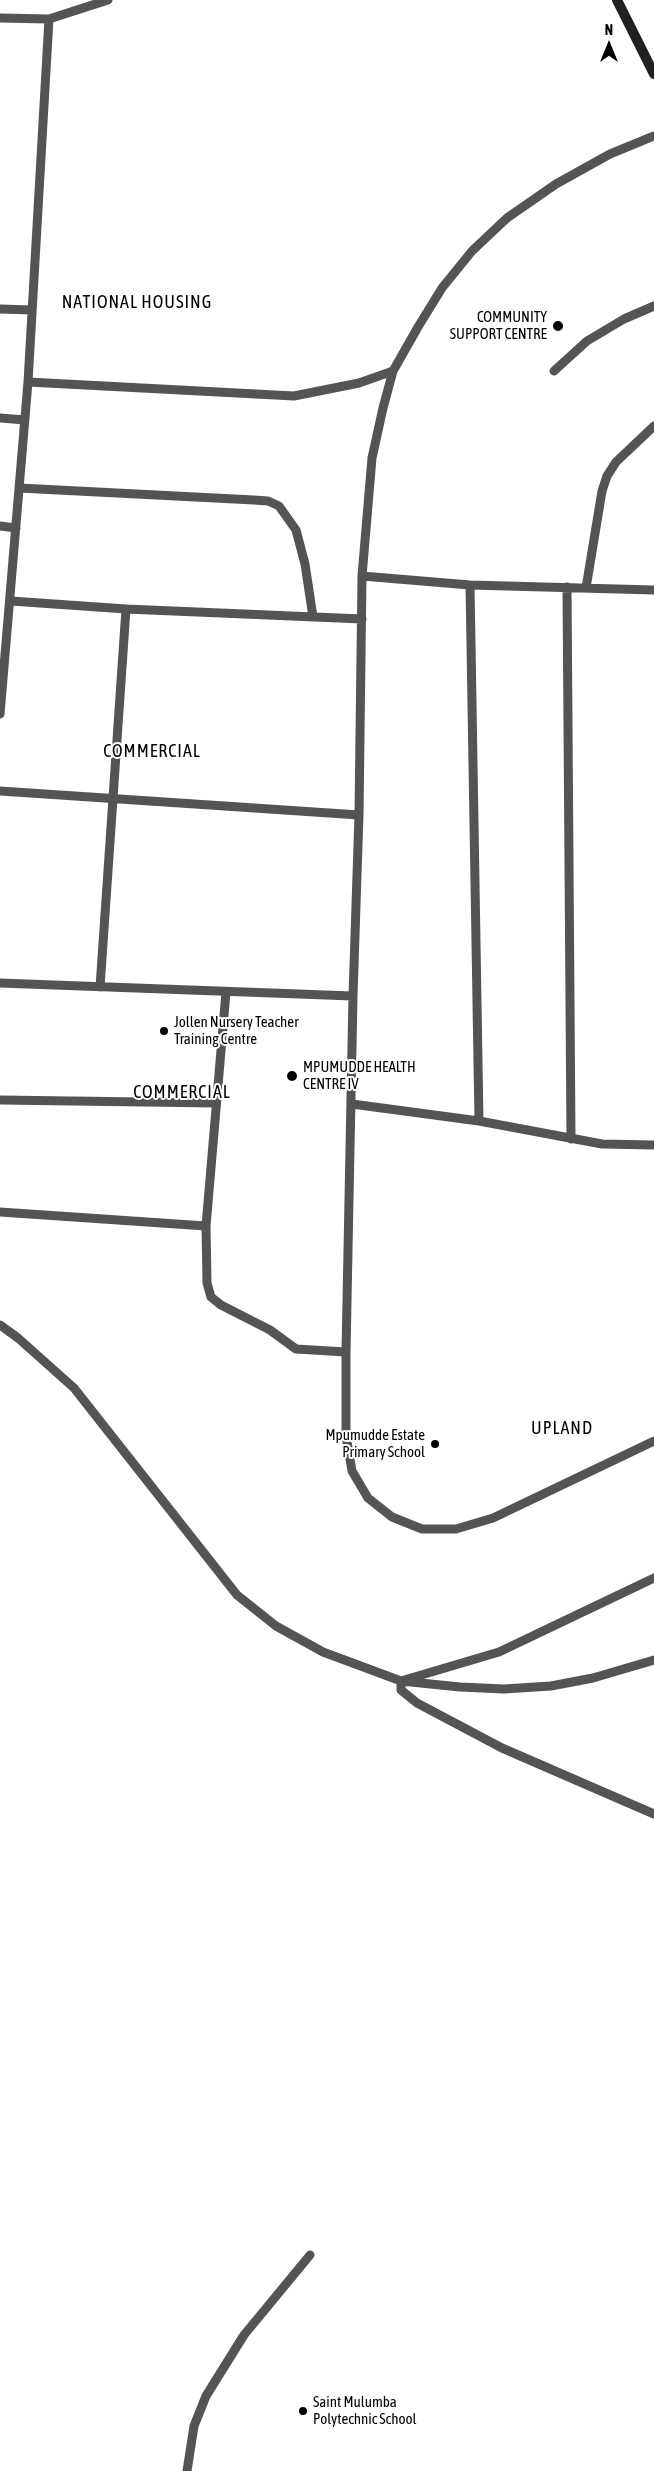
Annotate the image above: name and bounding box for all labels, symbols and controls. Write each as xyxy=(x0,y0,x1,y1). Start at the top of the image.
north arrow xyxy=(584,20,634,70)
text: N xyxy=(605,22,613,38)
district label: NATIONAL HOUSING xyxy=(60,291,214,313)
place label: COMMUNITY SUPPORT CENTRE xyxy=(450,308,547,343)
marker: COMMUNITY SUPPORT CENTRE xyxy=(551,319,565,333)
district label: COMMERCIAL xyxy=(102,740,202,762)
place label: Jollen Nursery Teacher Training Centre xyxy=(174,1013,299,1048)
marker: Jollen Nursery Teacher Training Centre xyxy=(158,1025,170,1037)
place label: MPUMUDDE HEALTH CENTRE IV xyxy=(303,1058,416,1093)
marker: MPUMUDDE HEALTH CENTRE IV xyxy=(285,1069,299,1083)
district label: COMMERCIAL xyxy=(132,1081,232,1103)
district label: UPLAND xyxy=(530,1417,594,1439)
place label: Mpumudde Estate Primary School xyxy=(326,1426,425,1461)
marker: Mpumudde Estate Primary School xyxy=(429,1438,441,1450)
place label: Saint Mulumba Polytechnic School xyxy=(313,2393,417,2428)
marker: Saint Mulumba Polytechnic School xyxy=(297,2405,309,2417)

